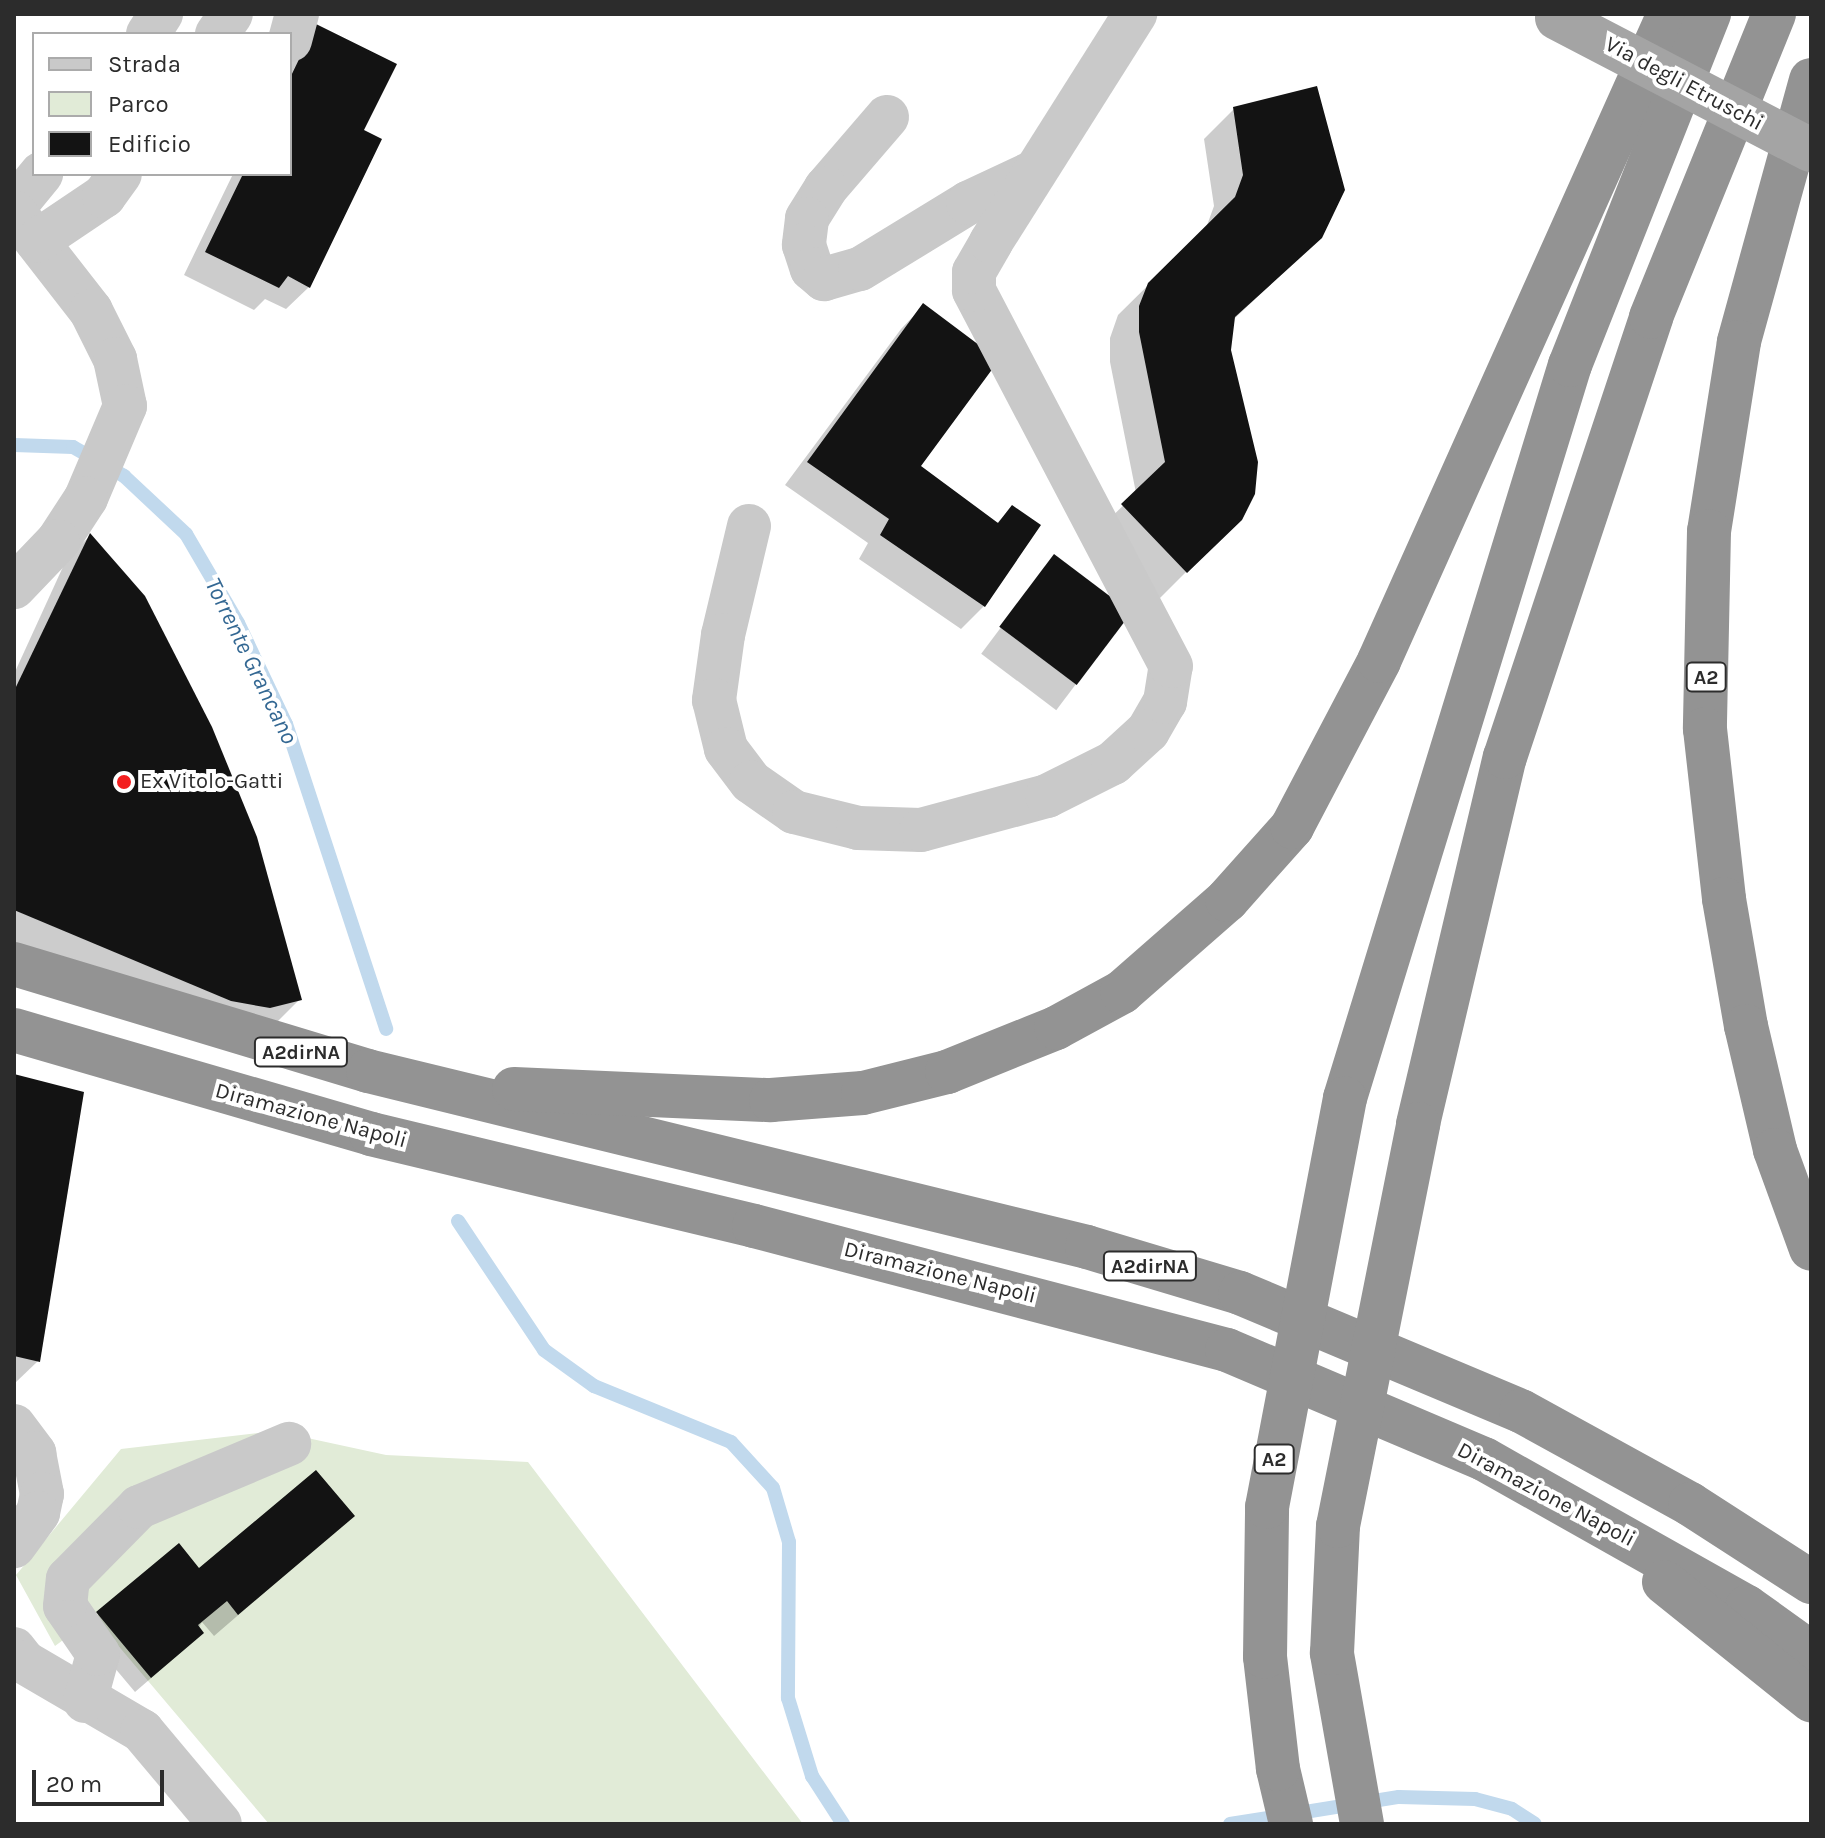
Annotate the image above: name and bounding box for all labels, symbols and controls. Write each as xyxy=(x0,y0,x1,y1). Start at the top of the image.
street label: Via degli Etruschi xyxy=(1600,31,1768,137)
legend xyxy=(32,32,292,176)
text: Strada xyxy=(108,50,181,78)
text: Parco xyxy=(108,90,169,118)
text: Edificio xyxy=(108,130,191,158)
water label: Torrente Grancano xyxy=(198,573,304,749)
road number: A2 xyxy=(1684,661,1728,693)
place label: Ex Vitolo-Gatti xyxy=(140,769,283,795)
marker: Ex Vitolo-Gatti xyxy=(115,773,133,791)
road number: A2dirNA xyxy=(253,1036,349,1068)
street label: Diramazione Napoli xyxy=(212,1078,410,1154)
street label: Diramazione Napoli xyxy=(841,1236,1039,1310)
road number: A2dirNA xyxy=(1102,1250,1198,1282)
street label: Diramazione Napoli xyxy=(1453,1437,1639,1553)
road number: A2 xyxy=(1252,1443,1296,1475)
scale bar xyxy=(36,1754,168,1804)
text: 20 m xyxy=(46,1770,102,1798)

